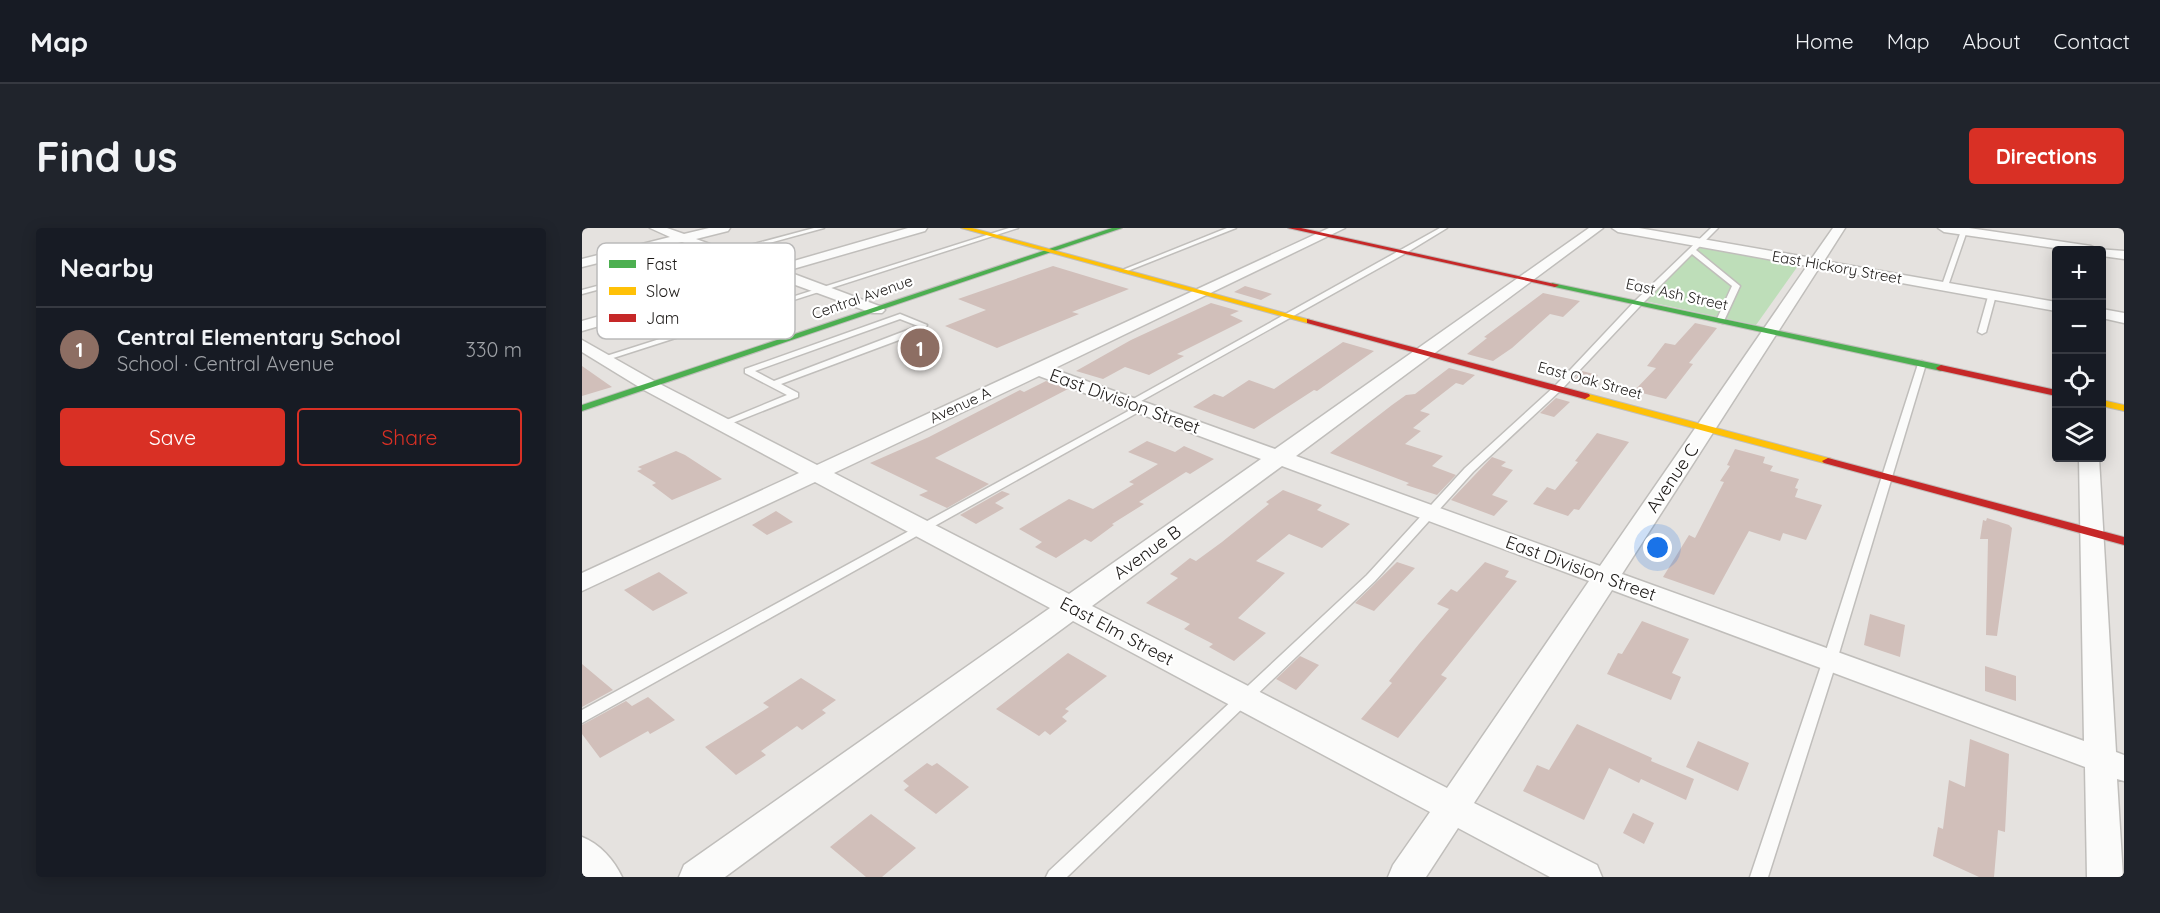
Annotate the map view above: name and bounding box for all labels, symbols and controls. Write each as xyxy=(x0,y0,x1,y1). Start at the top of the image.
text: Map xyxy=(30,24,88,59)
text: Home xyxy=(1795,28,1854,54)
text: Map xyxy=(1887,28,1930,54)
text: About xyxy=(1963,28,2021,54)
text: Contact xyxy=(2054,28,2130,54)
button: Directions xyxy=(1969,128,2124,184)
text: Find us xyxy=(36,130,178,183)
legend xyxy=(597,243,795,339)
street label: East Hickory Street xyxy=(1770,246,1904,288)
map controls xyxy=(2052,246,2106,462)
button: + xyxy=(2052,246,2106,300)
text: Nearby xyxy=(60,251,154,284)
text: Fast xyxy=(646,254,677,274)
street label: Central Avenue xyxy=(809,271,915,323)
street label: East Ash Street xyxy=(1624,274,1730,314)
text: Slow xyxy=(646,281,680,301)
button: − xyxy=(2052,300,2106,354)
text: Jam xyxy=(646,308,679,328)
text: Central Elementary School xyxy=(117,323,401,351)
pin: 1 xyxy=(900,326,940,370)
text: 1 xyxy=(76,337,83,362)
text: 330 m xyxy=(465,337,522,362)
text: School · Central Avenue xyxy=(117,351,334,376)
button: locate xyxy=(2052,354,2106,408)
street label: East Oak Street xyxy=(1536,357,1644,403)
street label: East Division Street xyxy=(1047,363,1203,439)
street label: Avenue A xyxy=(926,383,994,427)
button: Save xyxy=(60,408,285,466)
button: Share xyxy=(297,408,522,466)
button: layers xyxy=(2052,408,2106,462)
street label: Avenue C xyxy=(1641,439,1704,517)
street label: Avenue B xyxy=(1109,520,1185,584)
street label: East Division Street xyxy=(1503,530,1659,606)
your location xyxy=(1643,533,1672,562)
street label: East Elm Street xyxy=(1056,591,1178,671)

